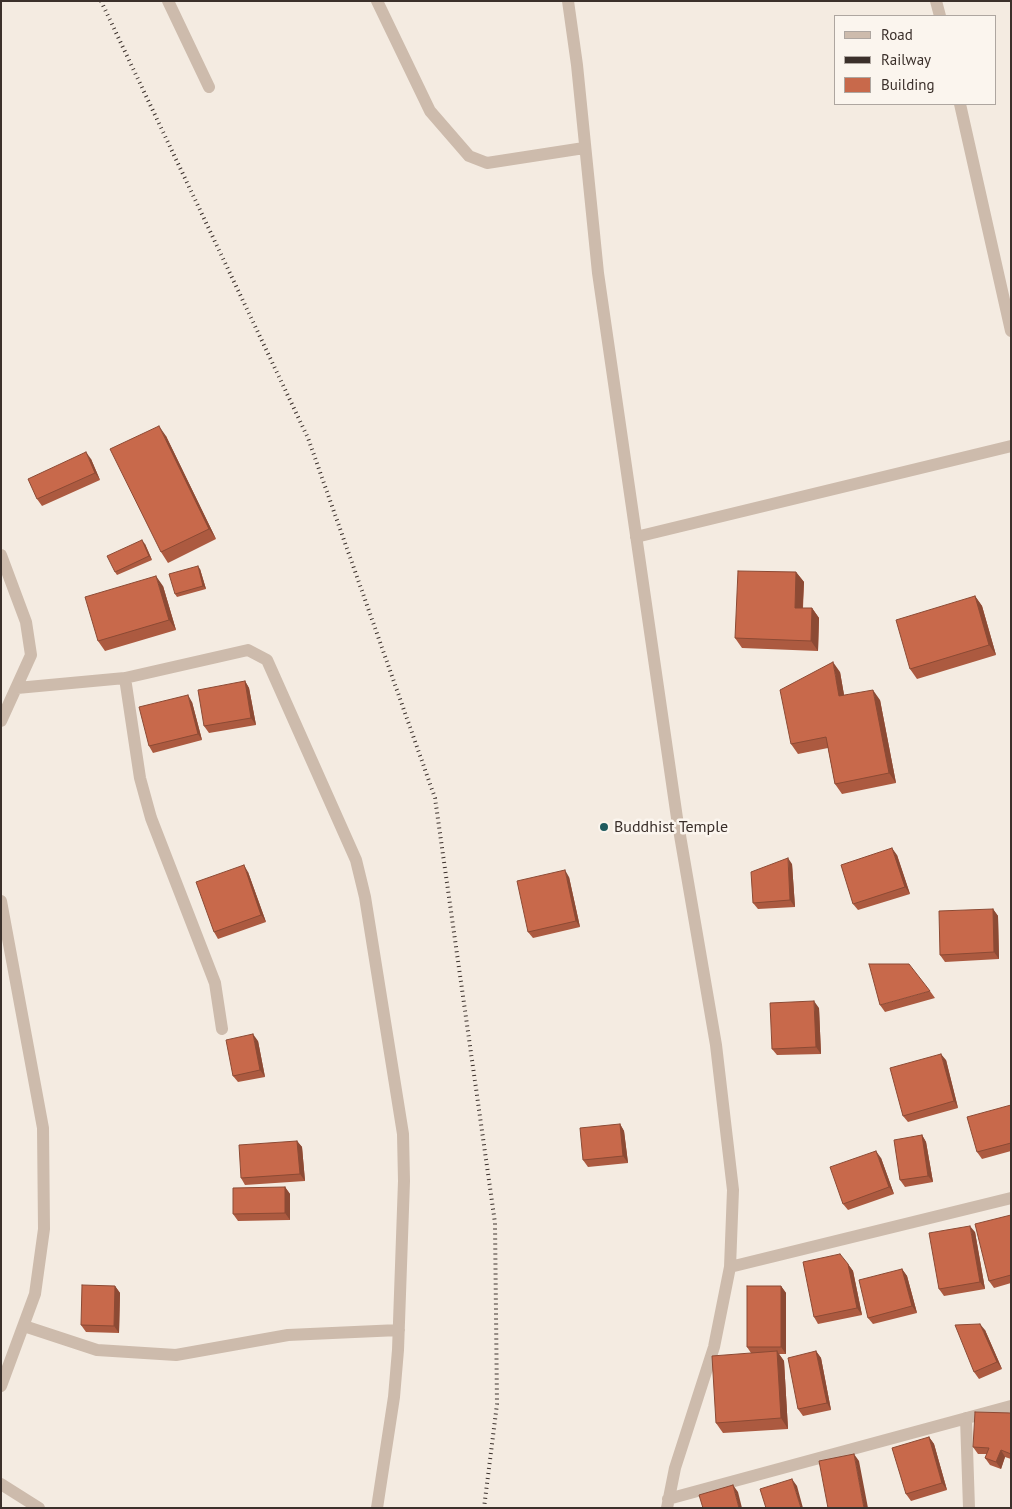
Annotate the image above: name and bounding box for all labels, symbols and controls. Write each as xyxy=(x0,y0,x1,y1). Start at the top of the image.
legend xyxy=(834,15,997,105)
text: Road xyxy=(881,25,913,44)
text: Railway xyxy=(881,50,931,69)
text: Building xyxy=(881,75,935,94)
place label: Buddhist Temple xyxy=(614,817,728,837)
marker: Buddhist Temple xyxy=(598,821,610,833)

